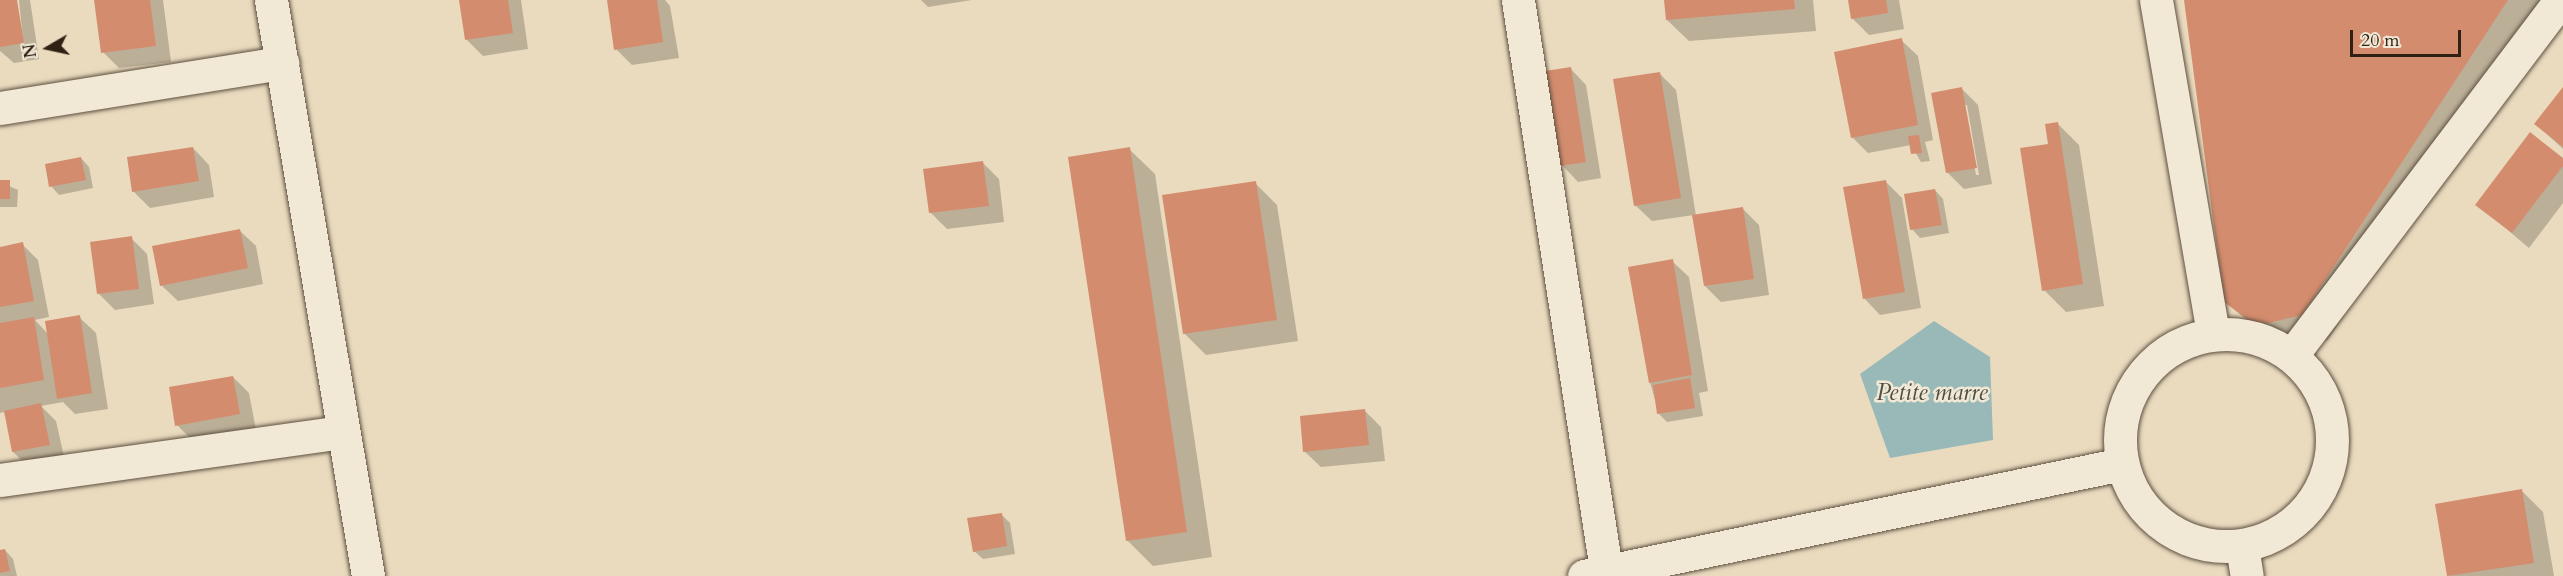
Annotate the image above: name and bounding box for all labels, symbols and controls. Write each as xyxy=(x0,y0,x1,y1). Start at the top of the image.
north arrow xyxy=(18,18,78,78)
scale bar xyxy=(2353,18,2464,56)
text: 20 m xyxy=(2361,28,2400,53)
text: N xyxy=(18,42,42,59)
water label: Petite marre xyxy=(1876,379,1988,407)

